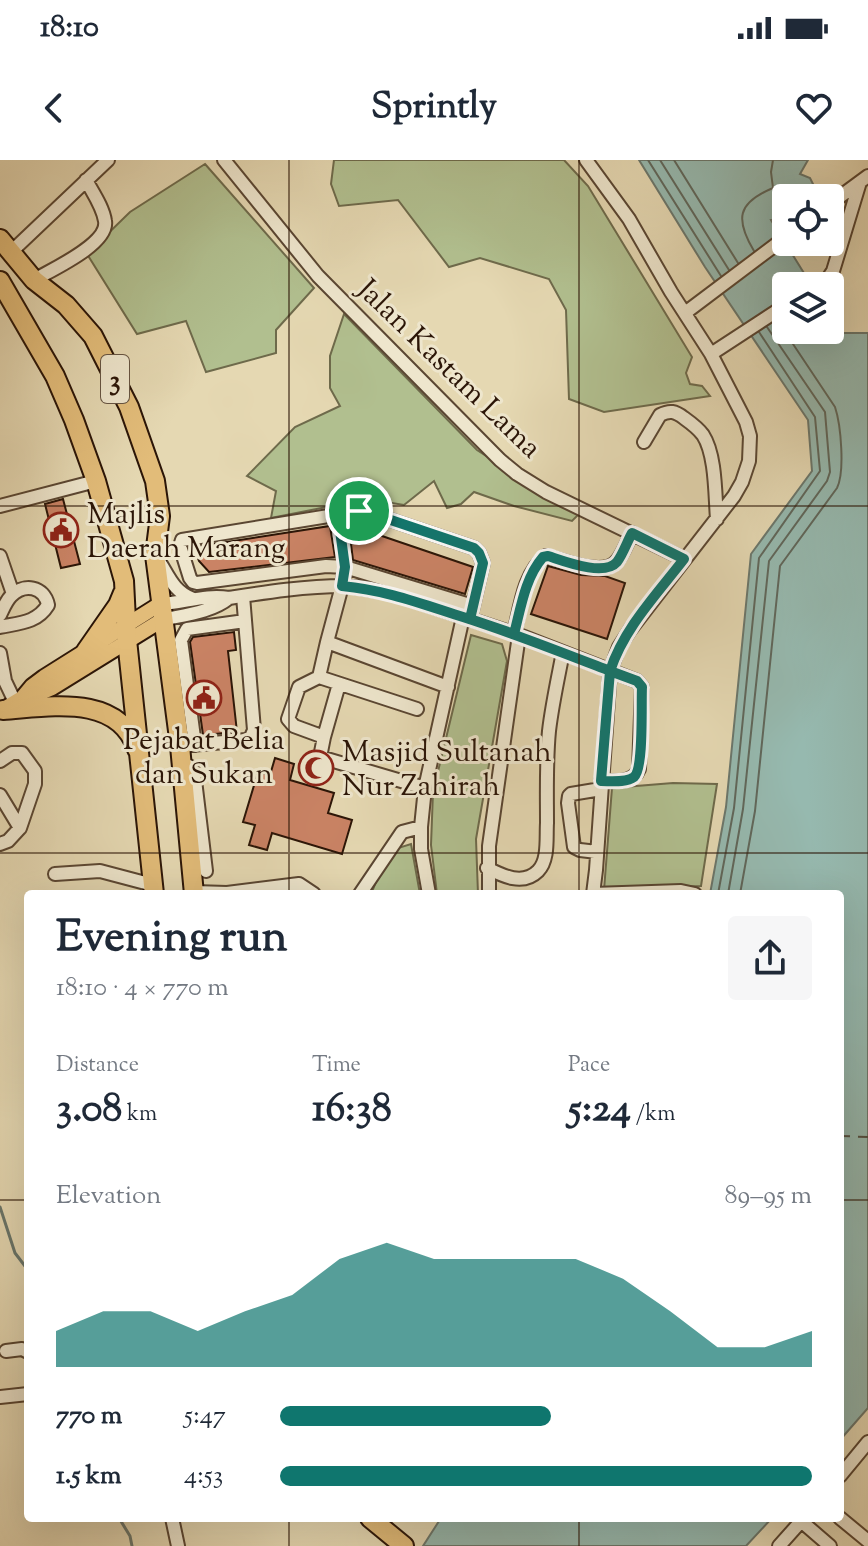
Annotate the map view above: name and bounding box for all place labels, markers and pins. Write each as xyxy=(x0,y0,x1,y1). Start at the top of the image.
pin xyxy=(325,477,393,545)
place label: Majlis Daerah Marang xyxy=(87,494,285,571)
public building icon: Majlis Daerah Marang xyxy=(42,511,80,549)
public building icon: Pejabat Belia dan Sukan xyxy=(185,679,223,717)
place label: Pejabat Belia dan Sukan xyxy=(123,720,285,797)
place label: Masjid Sultanah Nur Zahirah xyxy=(342,732,552,809)
mosque icon: Masjid Sultanah Nur Zahirah xyxy=(297,749,335,787)

